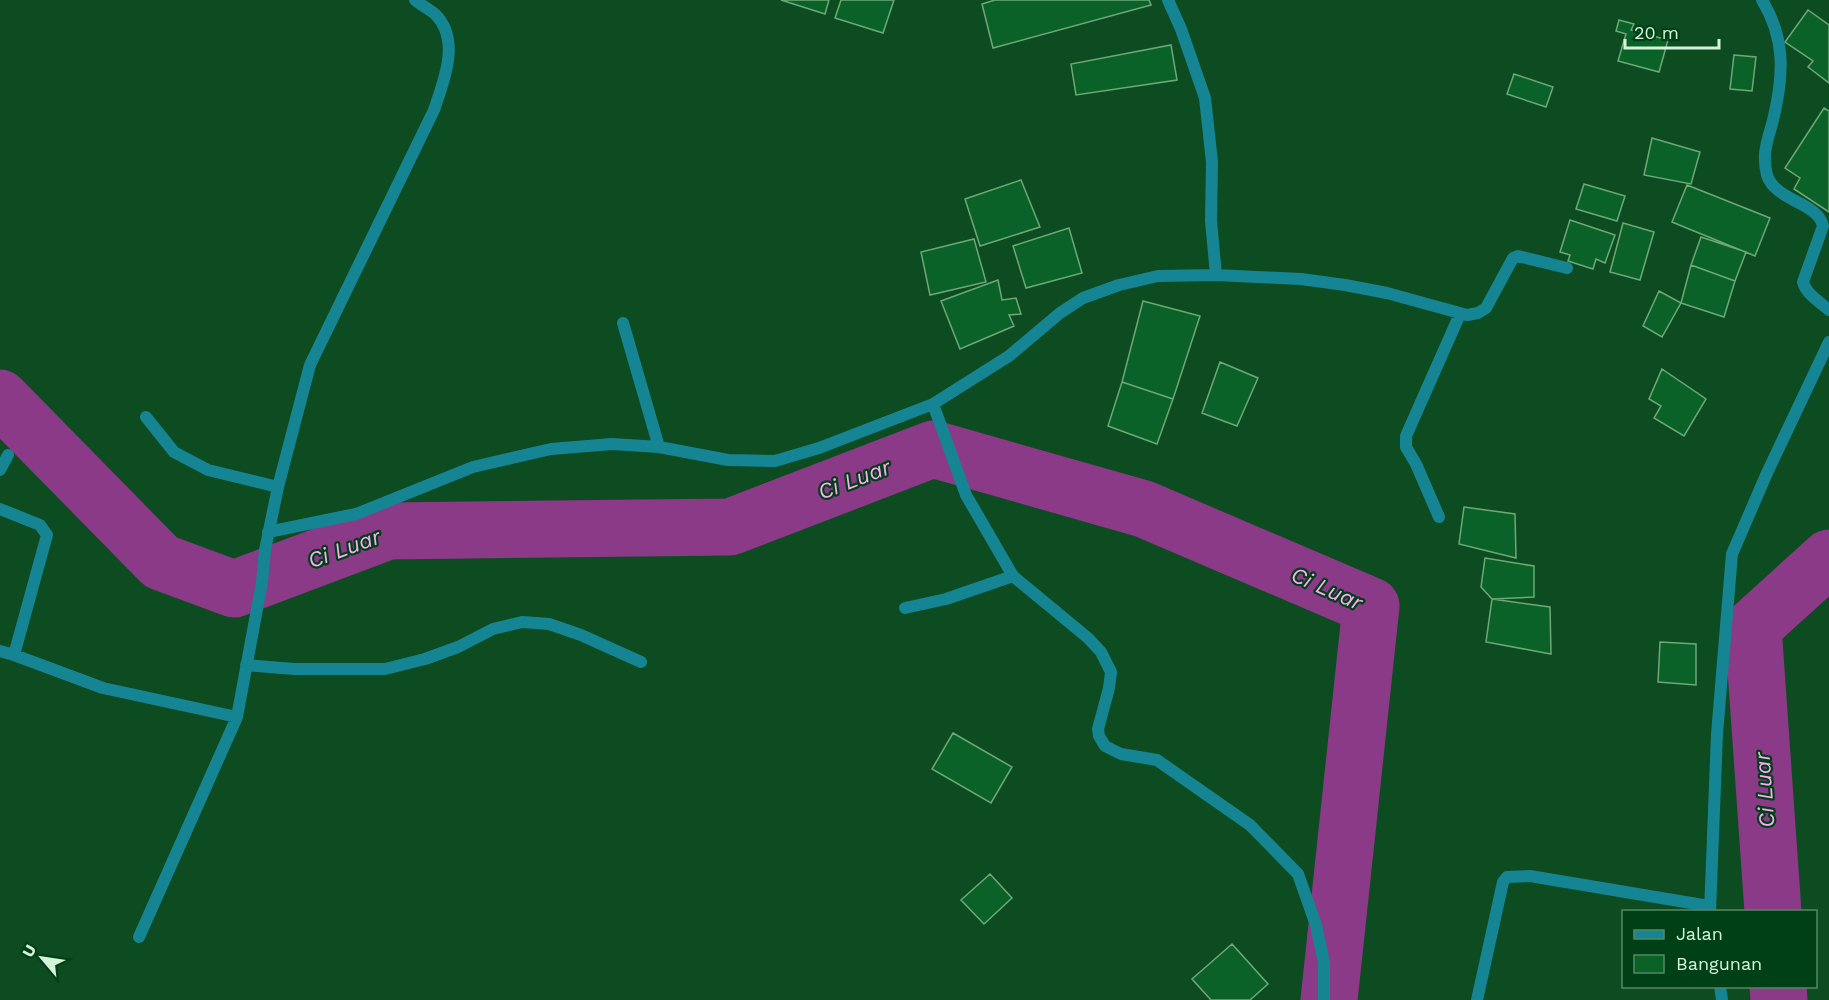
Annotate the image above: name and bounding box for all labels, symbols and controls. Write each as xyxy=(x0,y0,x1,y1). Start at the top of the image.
scale bar xyxy=(1625,12,1720,50)
text: 20 m xyxy=(1634,22,1679,43)
water label: Ci Luar xyxy=(814,454,895,505)
water label: Ci Luar xyxy=(304,523,385,573)
water label: Ci Luar xyxy=(1287,562,1368,616)
water label: Ci Luar xyxy=(1749,750,1780,829)
legend xyxy=(1622,910,1817,988)
text: Jalan xyxy=(1676,923,1723,944)
north arrow xyxy=(12,928,72,988)
text: U xyxy=(18,941,40,961)
text: Bangunan xyxy=(1676,953,1762,974)

